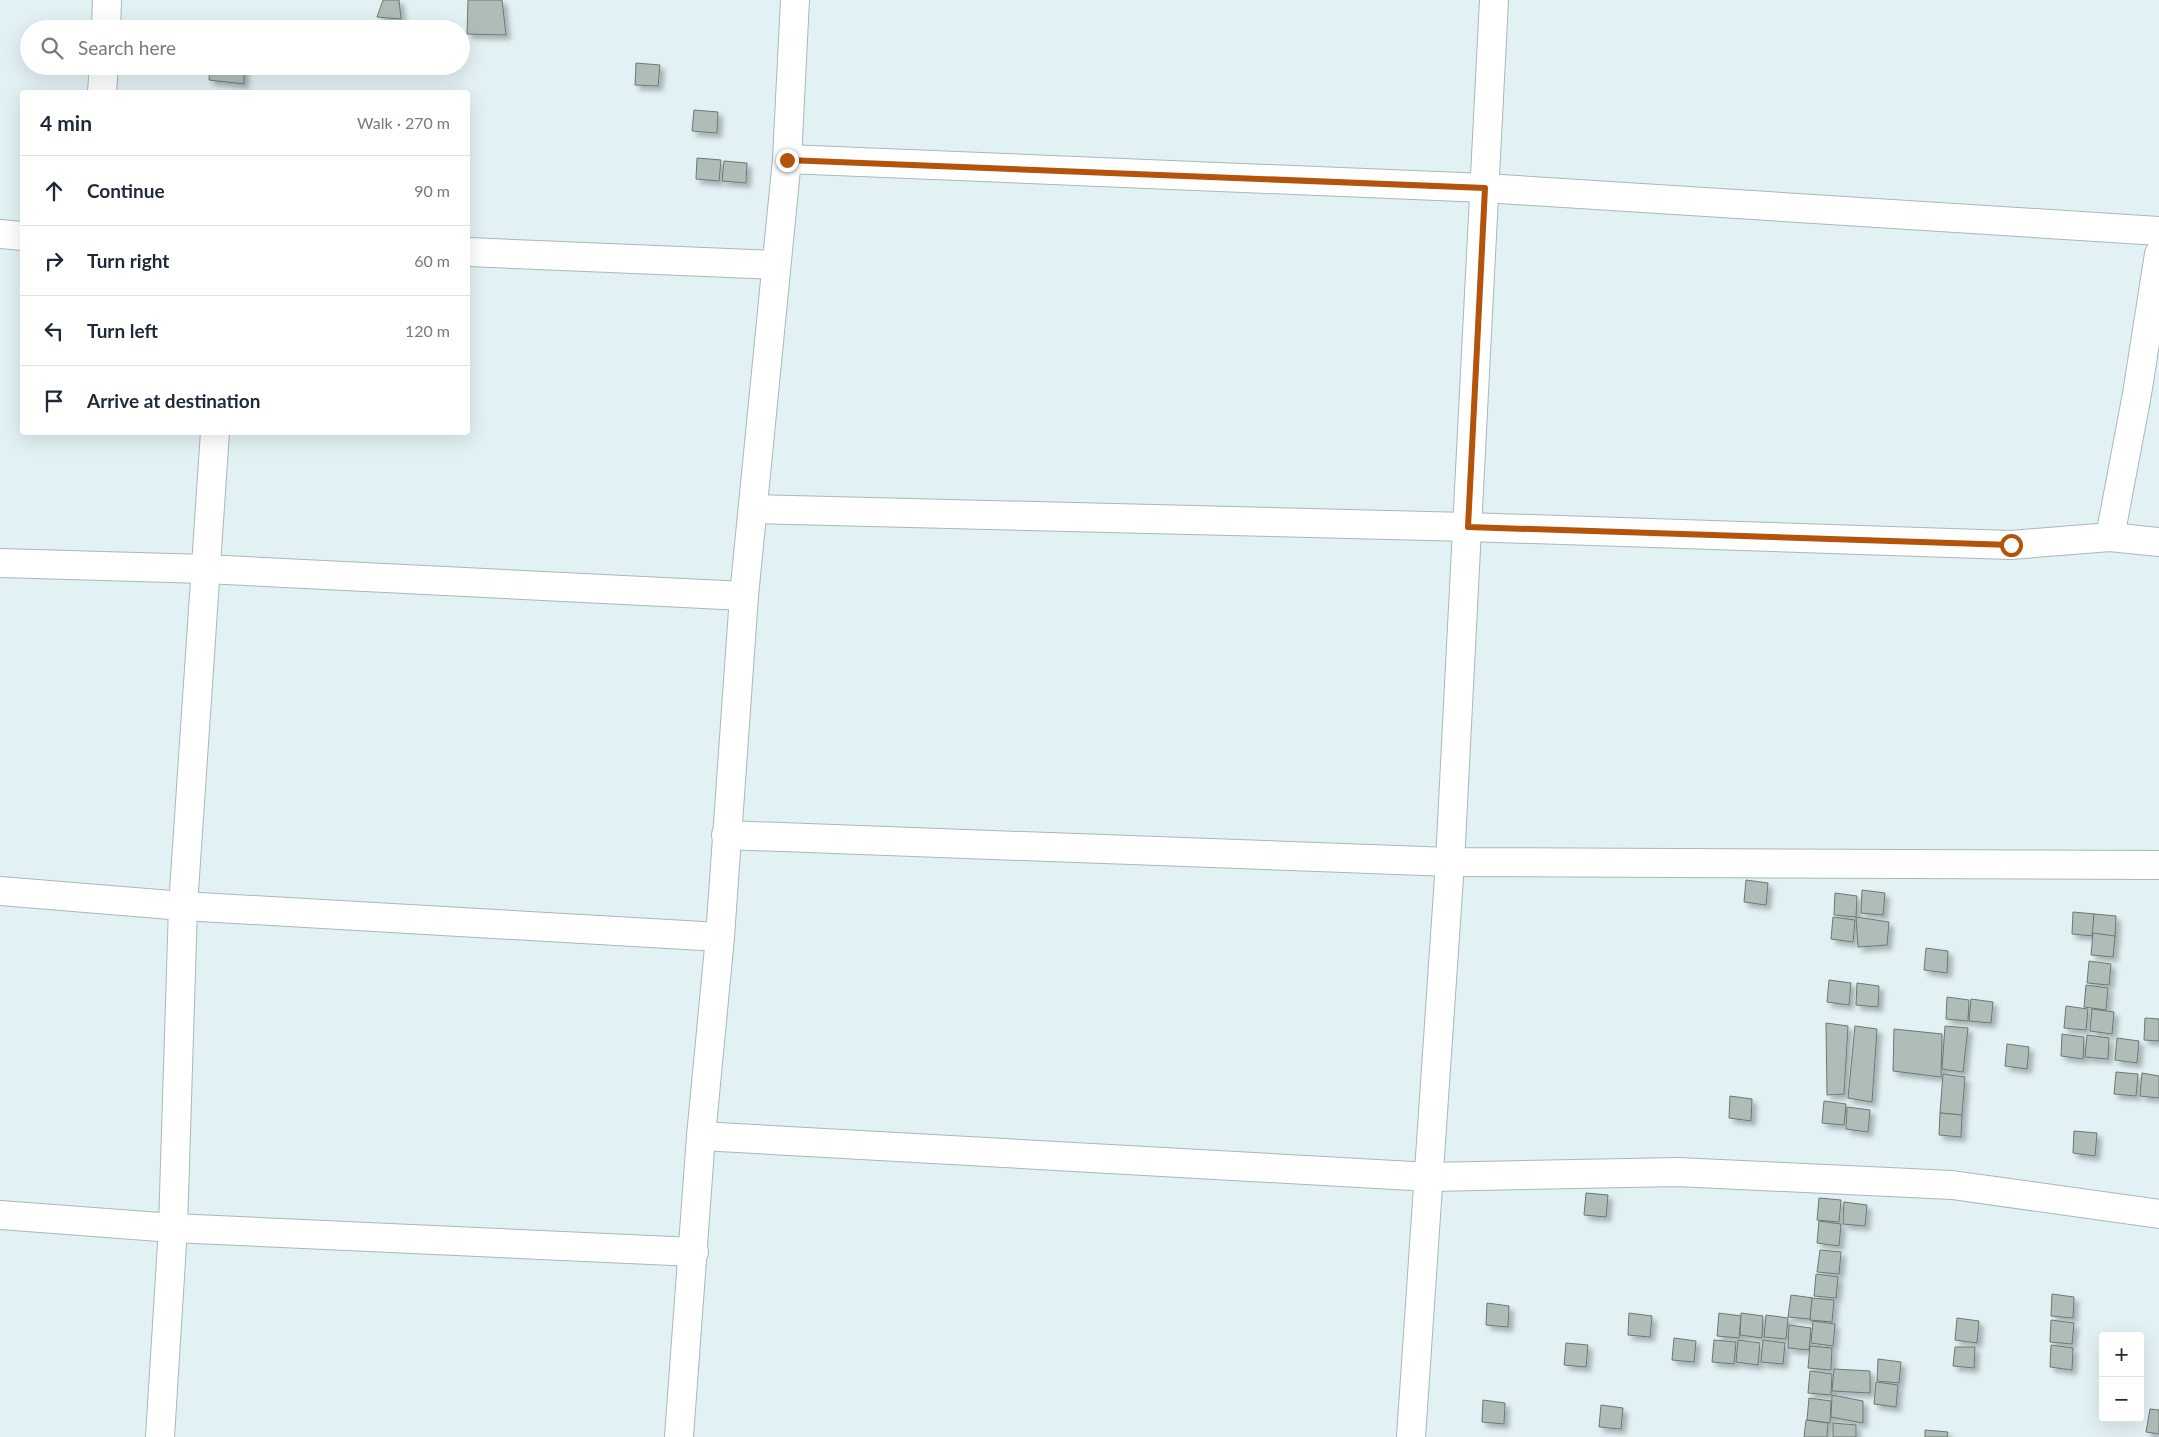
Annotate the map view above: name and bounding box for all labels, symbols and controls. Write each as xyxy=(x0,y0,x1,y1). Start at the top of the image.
search box xyxy=(20,20,470,75)
icon: search xyxy=(38,34,66,62)
text: Search here xyxy=(78,36,176,59)
text: 4 min xyxy=(40,110,92,135)
text: Walk · 270 m xyxy=(357,113,450,132)
route end xyxy=(776,149,799,172)
icon: ahead xyxy=(40,177,68,205)
text: Continue xyxy=(87,179,165,202)
text: 90 m xyxy=(414,181,450,200)
icon: right xyxy=(40,247,68,275)
text: Turn right xyxy=(87,249,169,272)
text: 60 m xyxy=(414,251,450,270)
icon: left xyxy=(40,317,68,345)
text: Turn left xyxy=(87,319,158,342)
text: 120 m xyxy=(405,321,450,340)
icon: arrive xyxy=(40,387,68,415)
text: Arrive at destination xyxy=(87,389,260,412)
route start xyxy=(2000,534,2023,557)
map controls xyxy=(2099,1332,2144,1422)
button: + xyxy=(2099,1332,2144,1377)
button: − xyxy=(2099,1377,2144,1422)

